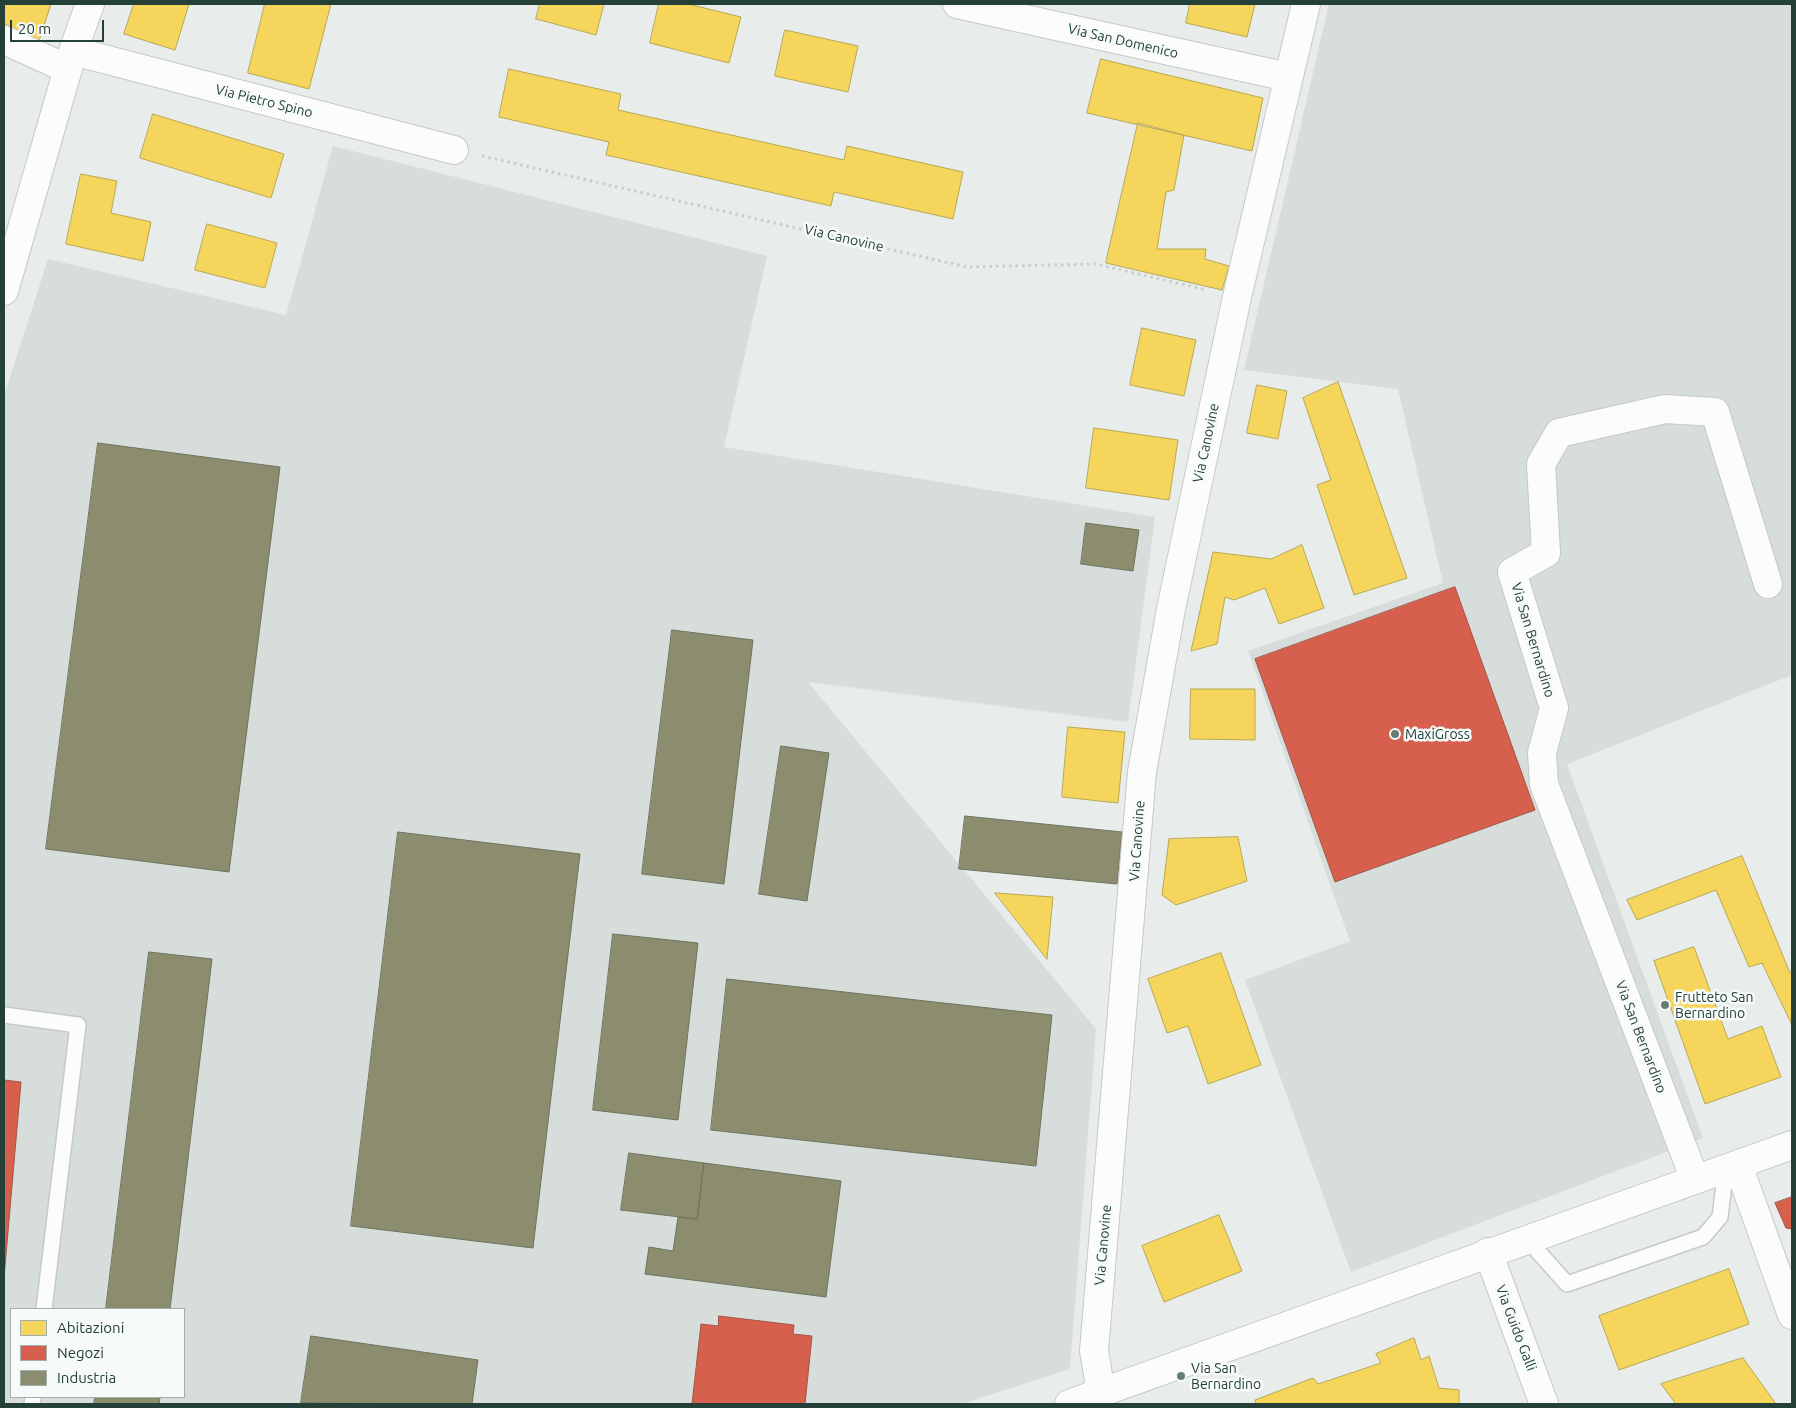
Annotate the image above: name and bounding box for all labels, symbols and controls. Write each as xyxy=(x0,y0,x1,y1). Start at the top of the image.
scale bar xyxy=(12,10,106,42)
text: 20 m xyxy=(18,20,51,37)
street label: Via San Domenico xyxy=(1066,20,1180,62)
street label: Via Pietro Spino xyxy=(213,81,315,121)
street label: Via Canovine xyxy=(803,221,885,255)
street label: Via Canovine xyxy=(1189,402,1223,484)
street label: Via San Bernardino xyxy=(1508,581,1558,699)
place label: MaxiGross xyxy=(1405,726,1470,742)
marker: MaxiGross xyxy=(1389,728,1401,740)
street label: Via Canovine xyxy=(1126,800,1148,882)
street label: Via San Bernardino xyxy=(1612,978,1670,1096)
place label: Frutteto San Bernardino xyxy=(1675,989,1754,1022)
marker: Frutteto San Bernardino xyxy=(1659,999,1671,1011)
street label: Via Canovine xyxy=(1091,1204,1115,1286)
street label: Via Guido Galli xyxy=(1492,1283,1540,1373)
legend xyxy=(10,1308,185,1398)
text: Abitazioni xyxy=(57,1319,124,1336)
text: Negozi xyxy=(57,1344,104,1361)
place label: Via San Bernardino xyxy=(1191,1360,1261,1392)
text: Industria xyxy=(57,1369,116,1386)
marker: Via San Bernardino xyxy=(1175,1370,1187,1382)

